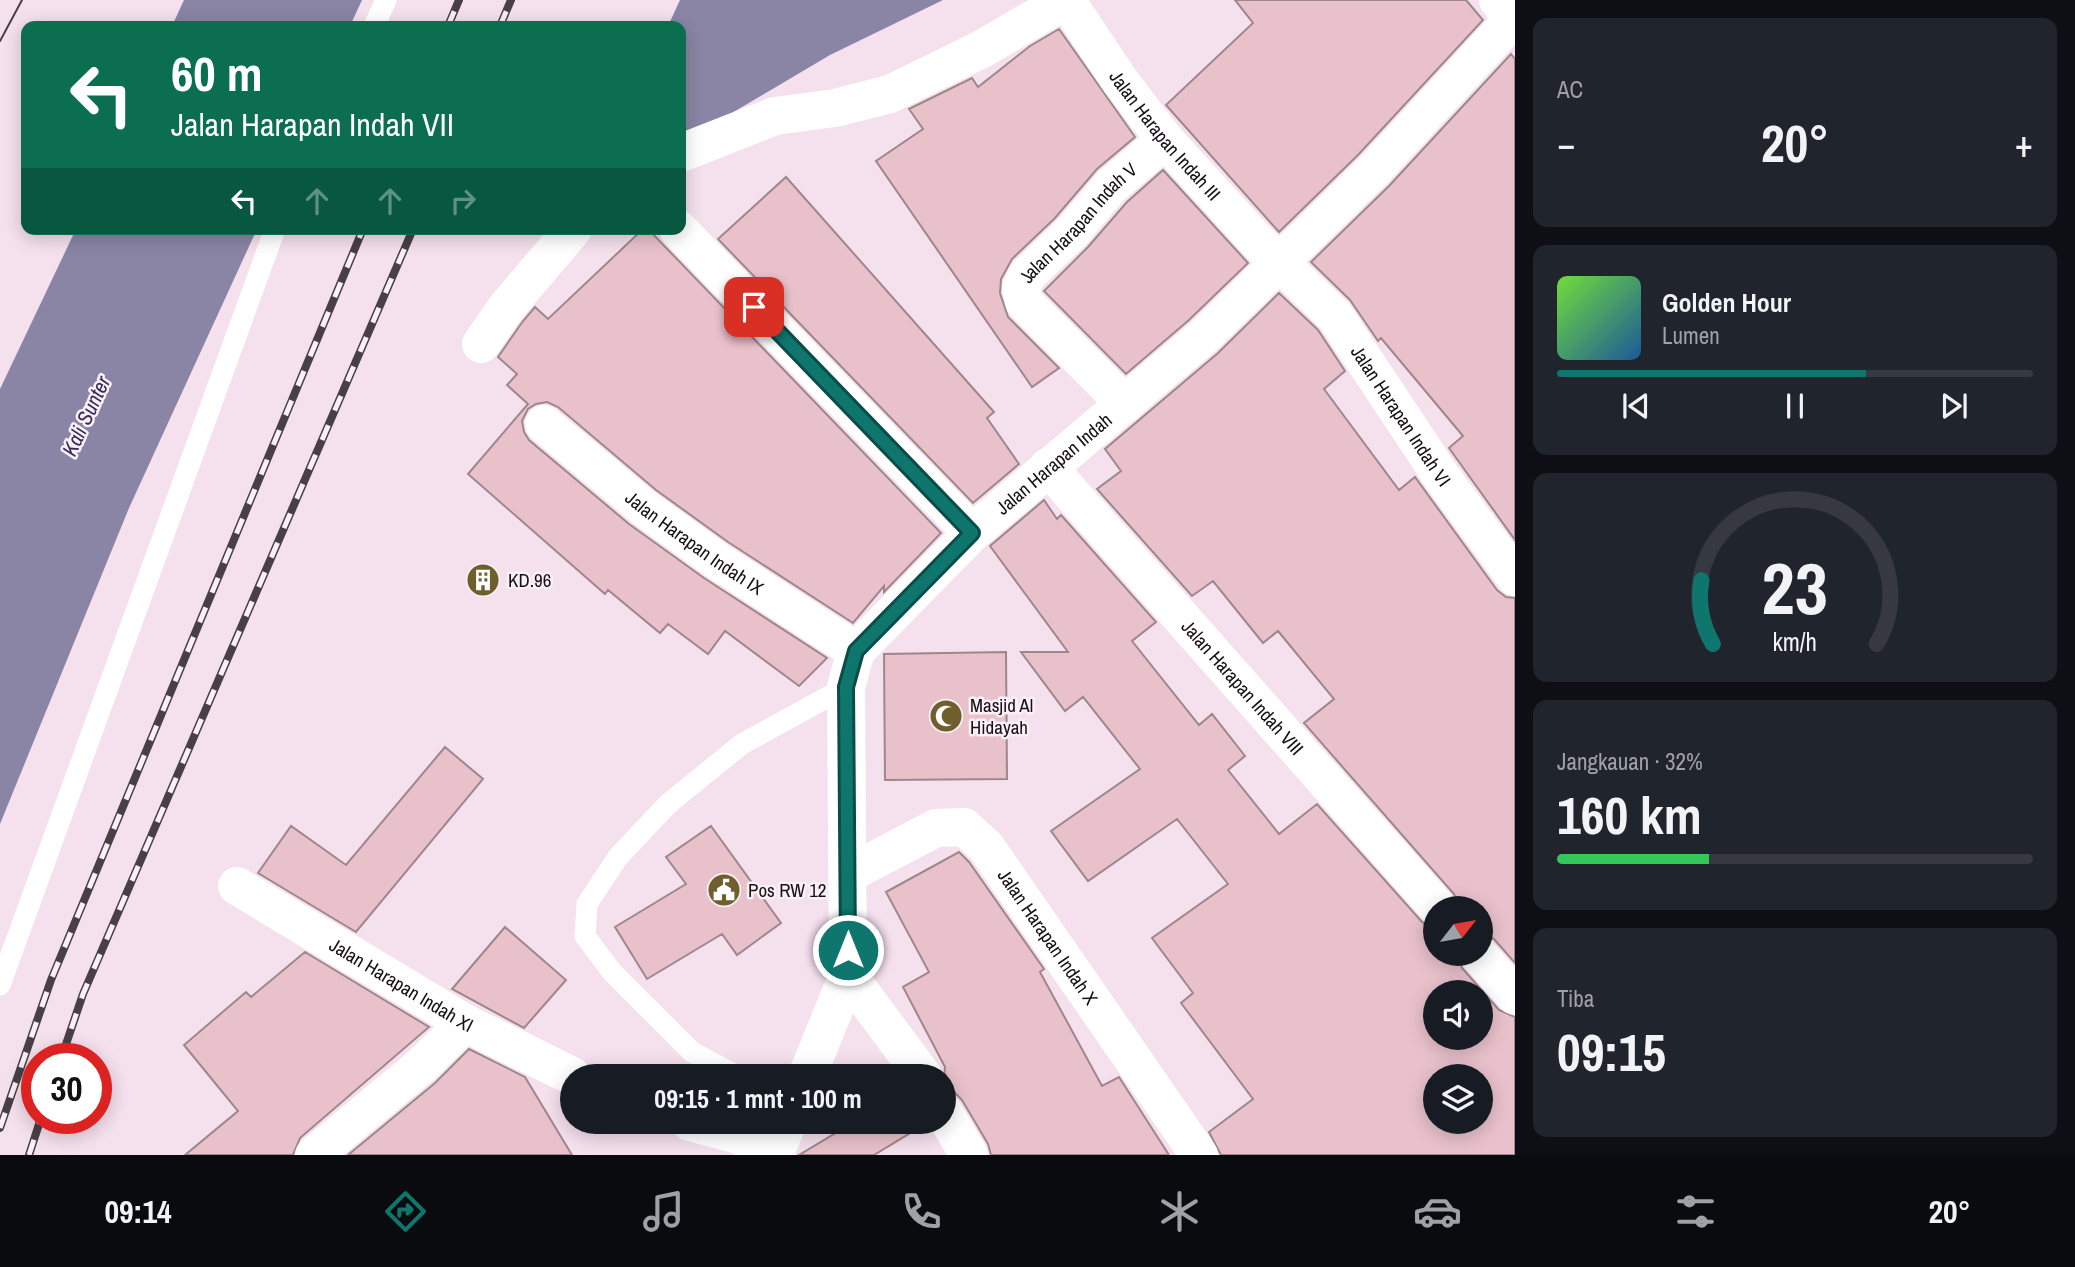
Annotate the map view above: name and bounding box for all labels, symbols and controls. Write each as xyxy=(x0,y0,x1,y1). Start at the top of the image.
text: 60 m xyxy=(171,40,263,106)
icon: left xyxy=(56,49,147,140)
street label: Jalan Harapan Indah III xyxy=(1103,65,1227,206)
text: AC xyxy=(1557,74,1583,105)
text: Jalan Harapan Indah VII xyxy=(171,103,454,146)
text: 20° xyxy=(1761,108,1829,178)
text: − xyxy=(1557,118,1575,169)
text: + xyxy=(2015,118,2033,169)
street label: Jalan Harapan Indah V xyxy=(1012,156,1143,287)
icon: left xyxy=(225,182,263,220)
icon: ahead xyxy=(298,182,336,220)
icon: ahead xyxy=(371,182,409,220)
icon: right xyxy=(444,182,482,220)
pin xyxy=(724,277,784,337)
text: Golden Hour xyxy=(1662,285,1791,320)
icon: arrive xyxy=(735,288,773,326)
text: Lumen xyxy=(1662,320,1720,351)
street label: Jalan Harapan Indah VI xyxy=(1345,340,1457,491)
water label: Kali Sunter xyxy=(55,370,118,461)
icon: previous xyxy=(1617,387,1655,425)
icon: pause xyxy=(1776,387,1814,425)
icon: next xyxy=(1935,387,1973,425)
street label: Jalan Harapan Indah xyxy=(990,407,1117,520)
street label: Jalan Harapan Indah IX xyxy=(620,485,769,601)
text: 23 xyxy=(1762,539,1828,637)
building icon: KD.96 xyxy=(464,561,502,599)
place label: KD.96 xyxy=(508,567,551,593)
street label: Jalan Harapan Indah VIII xyxy=(1176,614,1310,760)
text: km/h xyxy=(1773,624,1817,658)
place label: Masjid Al Hidayah xyxy=(970,692,1033,740)
mosque icon: Masjid Al Hidayah xyxy=(927,697,965,735)
text: Jangkauan · 32% xyxy=(1557,746,1703,777)
text: 160 km xyxy=(1557,780,1702,850)
street label: Jalan Harapan Indah X xyxy=(992,864,1104,1010)
public building icon: Pos RW 12 xyxy=(705,871,743,909)
place label: Pos RW 12 xyxy=(748,877,827,903)
north arrow xyxy=(1423,896,1493,966)
map controls xyxy=(1423,896,1493,1134)
position arrow xyxy=(811,913,885,987)
street label: Jalan Harapan Indah XI xyxy=(325,932,478,1038)
button: sound xyxy=(1423,980,1493,1050)
text: Tiba xyxy=(1557,983,1594,1014)
text: 09:15 xyxy=(1557,1017,1666,1087)
speed limit sign: 30 xyxy=(21,1043,112,1134)
button: layers xyxy=(1423,1064,1493,1134)
text: 09:15 · 1 mnt · 100 m xyxy=(654,1081,862,1116)
icon: directions xyxy=(381,1187,430,1236)
icon: music xyxy=(639,1187,688,1236)
icon: phone xyxy=(897,1187,946,1236)
icon: climate xyxy=(1155,1187,1204,1236)
icon: car xyxy=(1413,1187,1462,1236)
icon: filters xyxy=(1671,1187,1720,1236)
text: 09:14 xyxy=(104,1190,172,1233)
text: 20° xyxy=(1928,1190,1970,1233)

